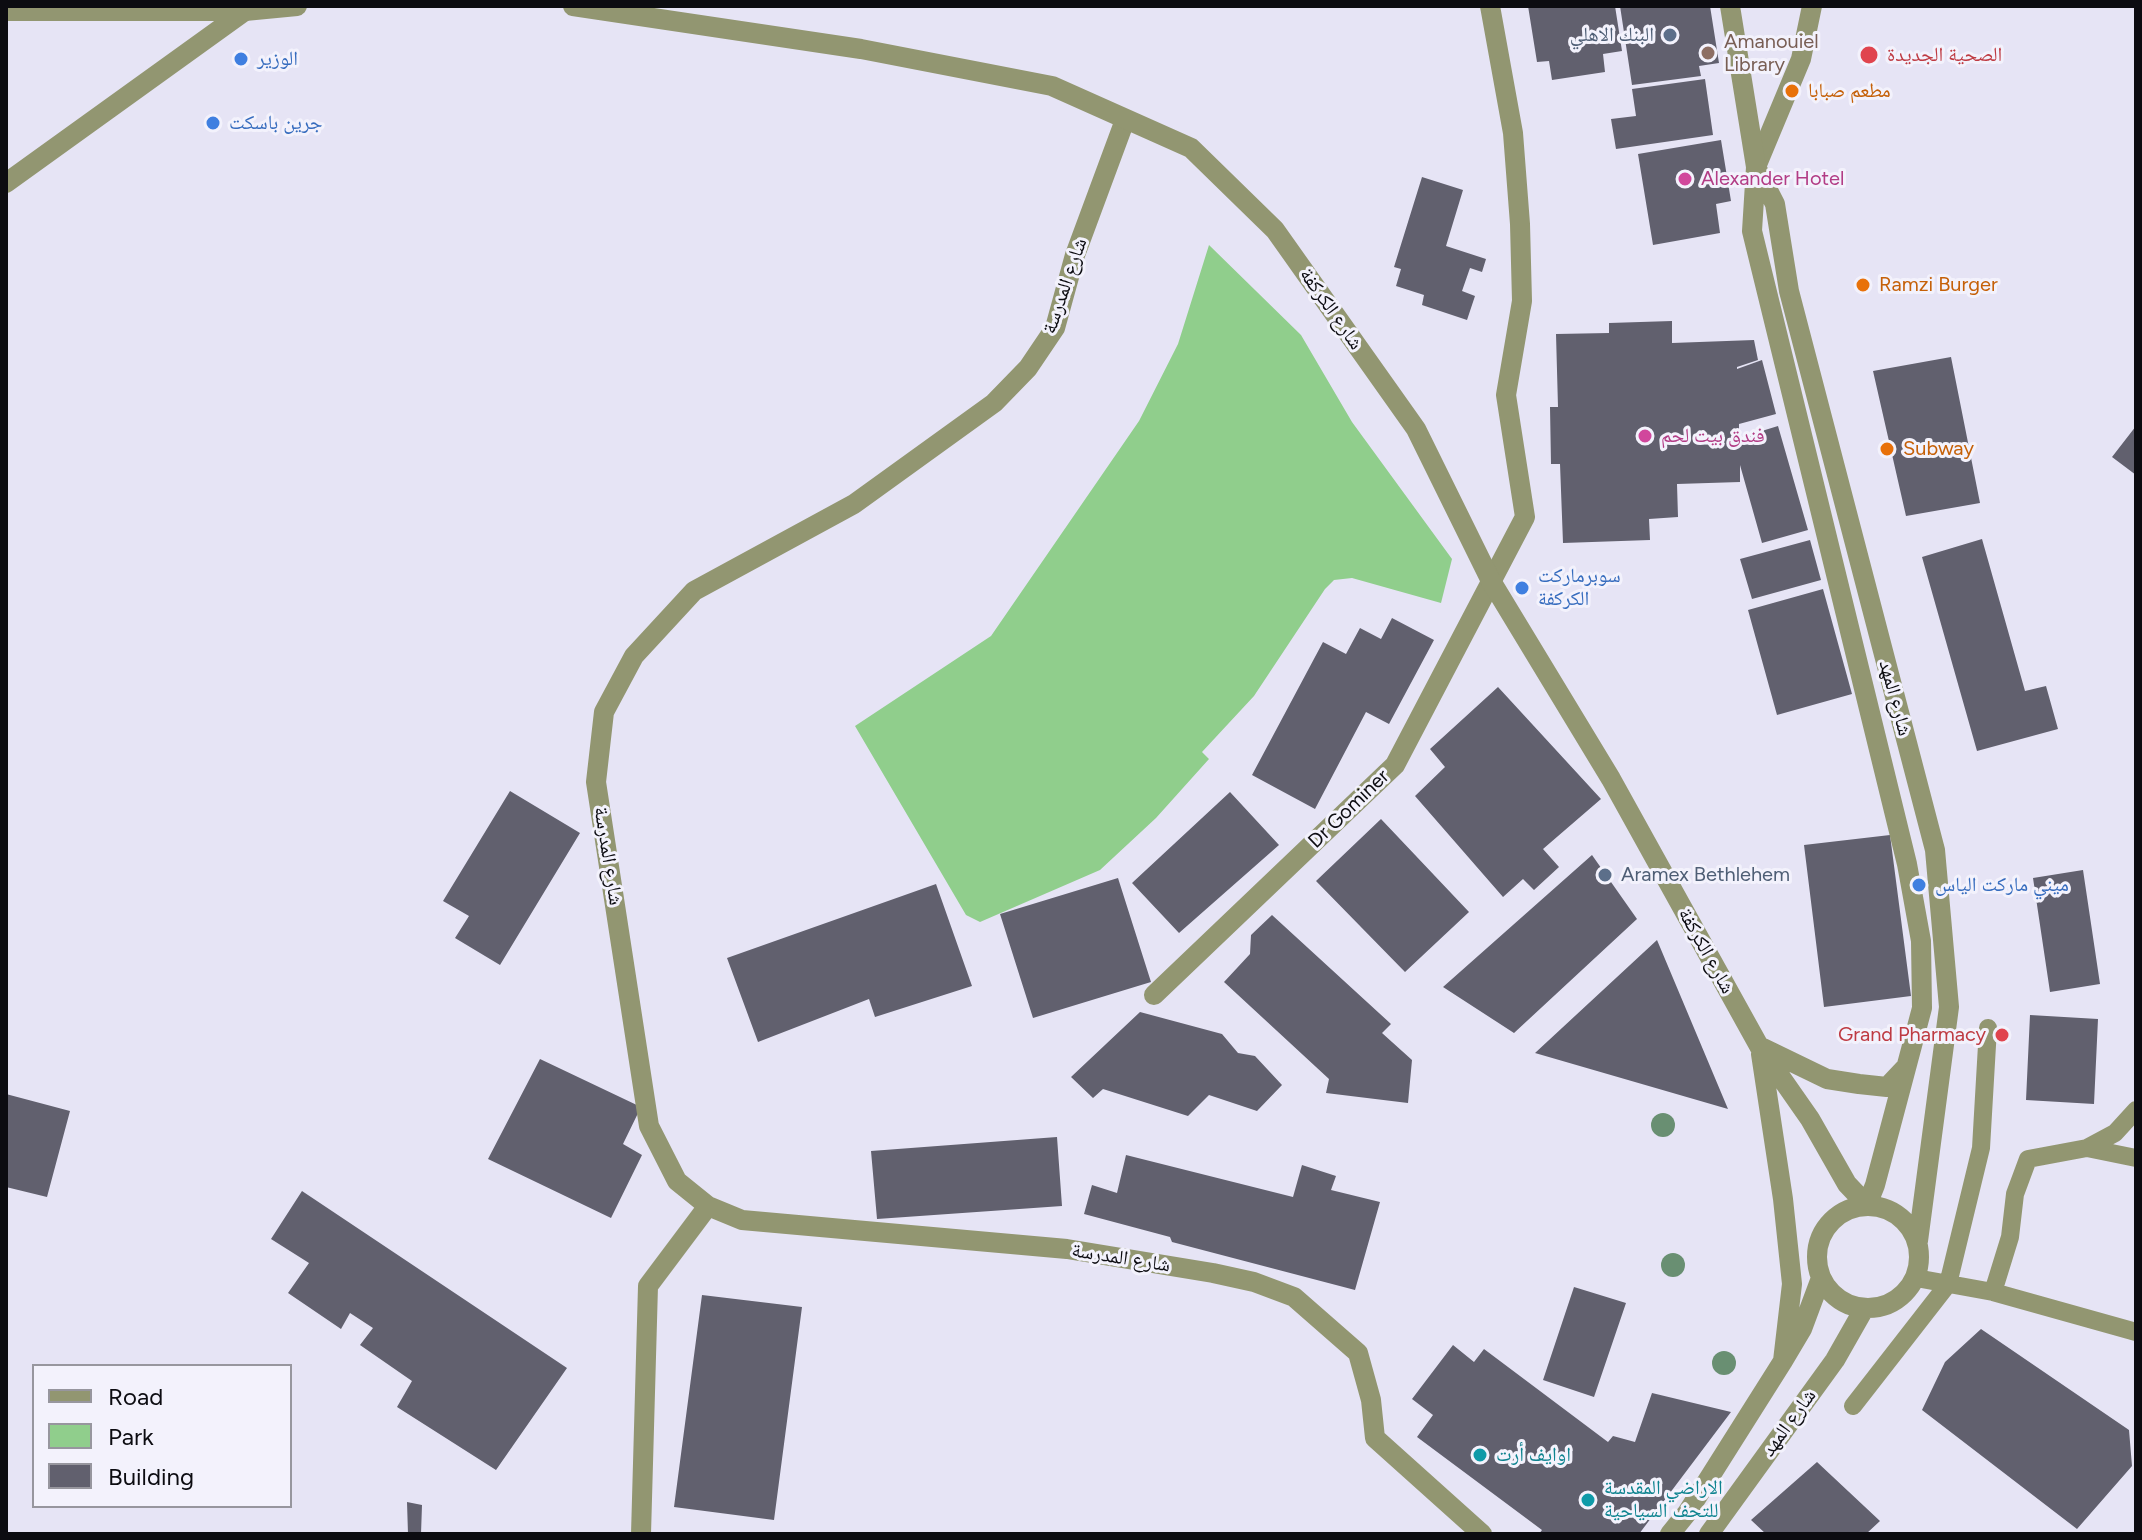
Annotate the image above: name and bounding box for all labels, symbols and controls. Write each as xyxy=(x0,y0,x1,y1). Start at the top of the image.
place label: البنك الاهلي xyxy=(1570,23,1654,47)
marker: البنك الاهلي xyxy=(1661,26,1679,44)
place label: Amanouiel Library xyxy=(1724,30,1819,77)
place label: الصحية الجديدة xyxy=(1887,43,2002,67)
marker: Amanouiel Library xyxy=(1699,44,1717,62)
marker: الصحية الجديدة xyxy=(1858,44,1880,66)
place label: الوزير xyxy=(257,47,298,71)
marker: الوزير xyxy=(232,50,250,68)
place label: مطعم صبابا xyxy=(1808,79,1891,103)
marker: مطعم صبابا xyxy=(1783,82,1801,100)
place label: جرين باسكت xyxy=(229,111,323,135)
marker: جرين باسكت xyxy=(204,114,222,132)
place label: Alexander Hotel xyxy=(1701,167,1844,191)
marker: Alexander Hotel xyxy=(1676,170,1694,188)
street label: شارع المدرسة xyxy=(1037,235,1093,337)
street label: شارع الكركفة xyxy=(1294,263,1368,355)
place label: Ramzi Burger xyxy=(1879,273,1998,297)
marker: Ramzi Burger xyxy=(1854,276,1872,294)
place label: فندق بيت لحم xyxy=(1661,424,1765,448)
marker: فندق بيت لحم xyxy=(1636,427,1654,445)
place label: Subway xyxy=(1903,437,1974,461)
marker: Subway xyxy=(1878,440,1896,458)
place label: سوبرماركت الكركفة xyxy=(1538,564,1621,611)
marker: سوبرماركت الكركفة xyxy=(1513,579,1531,597)
street label: شارع المهد xyxy=(1873,658,1917,738)
street label: Dr Gominer xyxy=(1304,765,1394,853)
street label: شارع المدرسة xyxy=(588,805,628,907)
place label: Aramex Bethlehem xyxy=(1621,863,1790,887)
marker: Aramex Bethlehem xyxy=(1596,866,1614,884)
place label: ميني ماركت الياس xyxy=(1935,873,2069,897)
marker: ميني ماركت الياس xyxy=(1910,876,1928,894)
street label: شارع الكركفة xyxy=(1673,904,1739,998)
place label: Grand Pharmacy xyxy=(1838,1023,1986,1047)
marker: Grand Pharmacy xyxy=(1993,1026,2011,1044)
street label: شارع المدرسة xyxy=(1070,1238,1172,1278)
legend xyxy=(32,1364,292,1508)
text: Road xyxy=(108,1382,163,1411)
street label: شارع المهد xyxy=(1757,1385,1821,1461)
text: Park xyxy=(108,1422,154,1451)
place label: اوايف أرت xyxy=(1496,1443,1571,1467)
marker: اوايف أرت xyxy=(1471,1446,1489,1464)
text: Building xyxy=(108,1462,194,1491)
place label: الاراضي المقدسة للتحف السياحية xyxy=(1604,1476,1723,1523)
marker: الاراضي المقدسة للتحف السياحية xyxy=(1579,1491,1597,1509)

